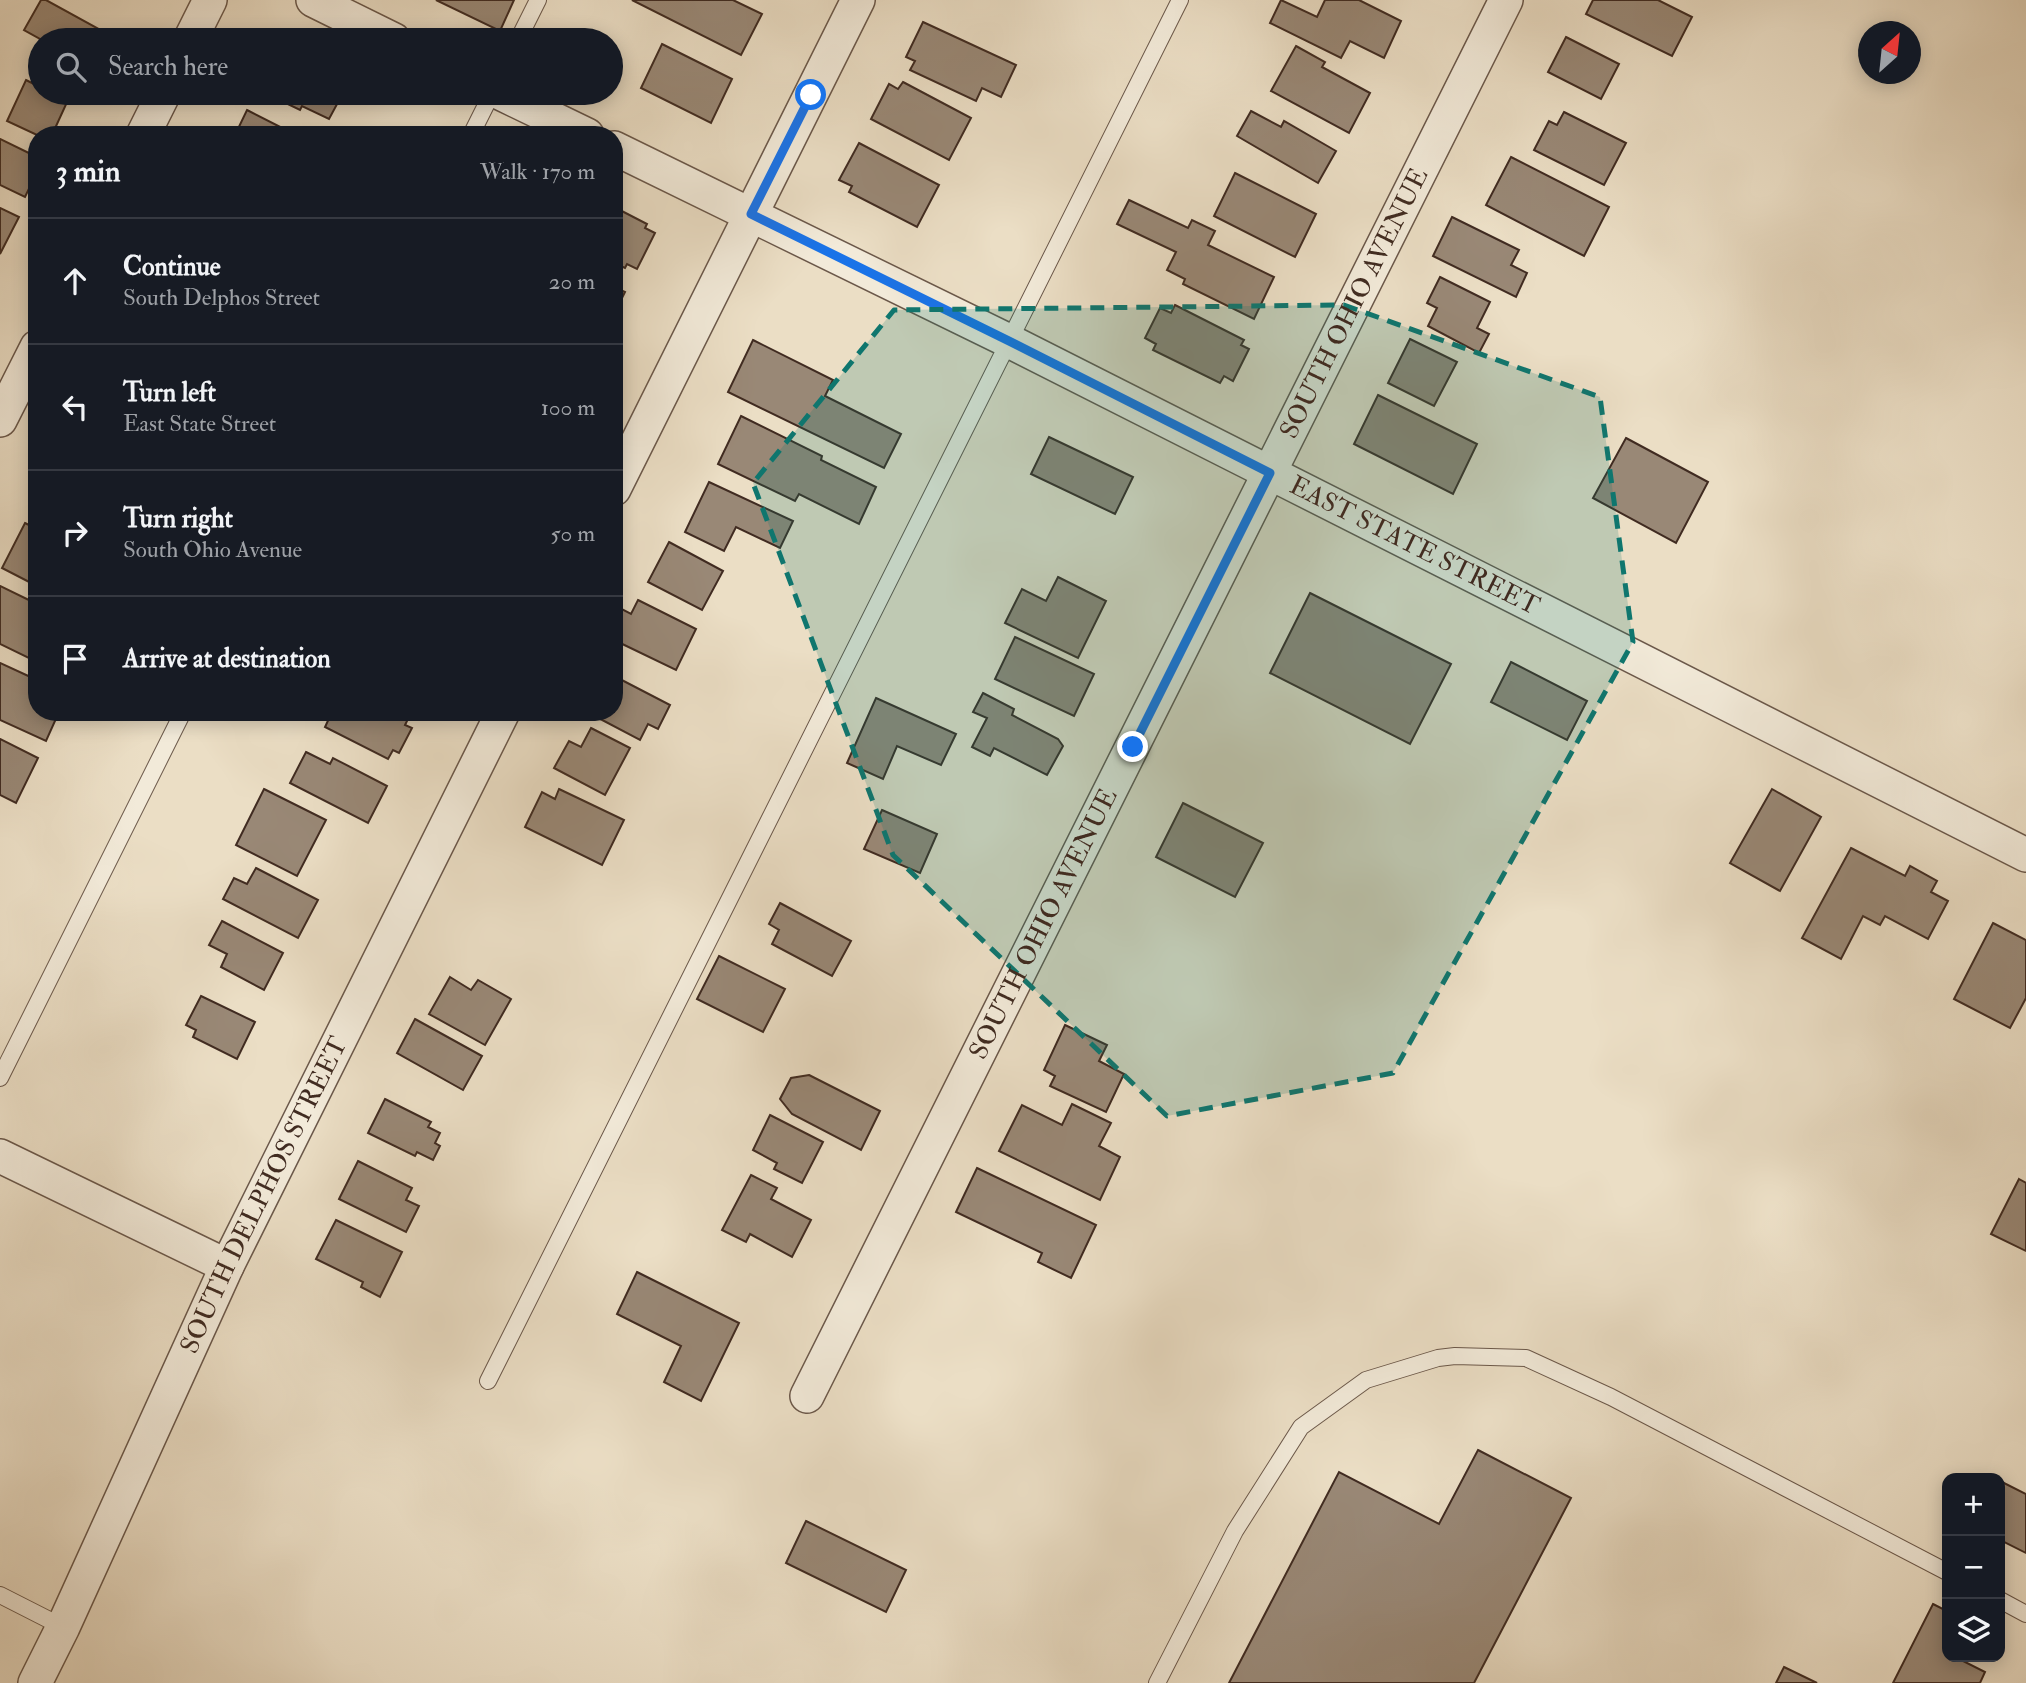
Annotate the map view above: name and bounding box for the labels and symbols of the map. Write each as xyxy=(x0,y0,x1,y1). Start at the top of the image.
north arrow xyxy=(1858,21,1921,84)
route start xyxy=(795,79,826,110)
street label: SOUTH OHIO AVENUE xyxy=(1273,163,1435,444)
street label: EAST STATE STREET xyxy=(1284,469,1545,622)
route end xyxy=(1117,731,1148,762)
street label: SOUTH OHIO AVENUE xyxy=(962,783,1125,1064)
street label: SOUTH DELPHOS STREET xyxy=(173,1031,355,1359)

